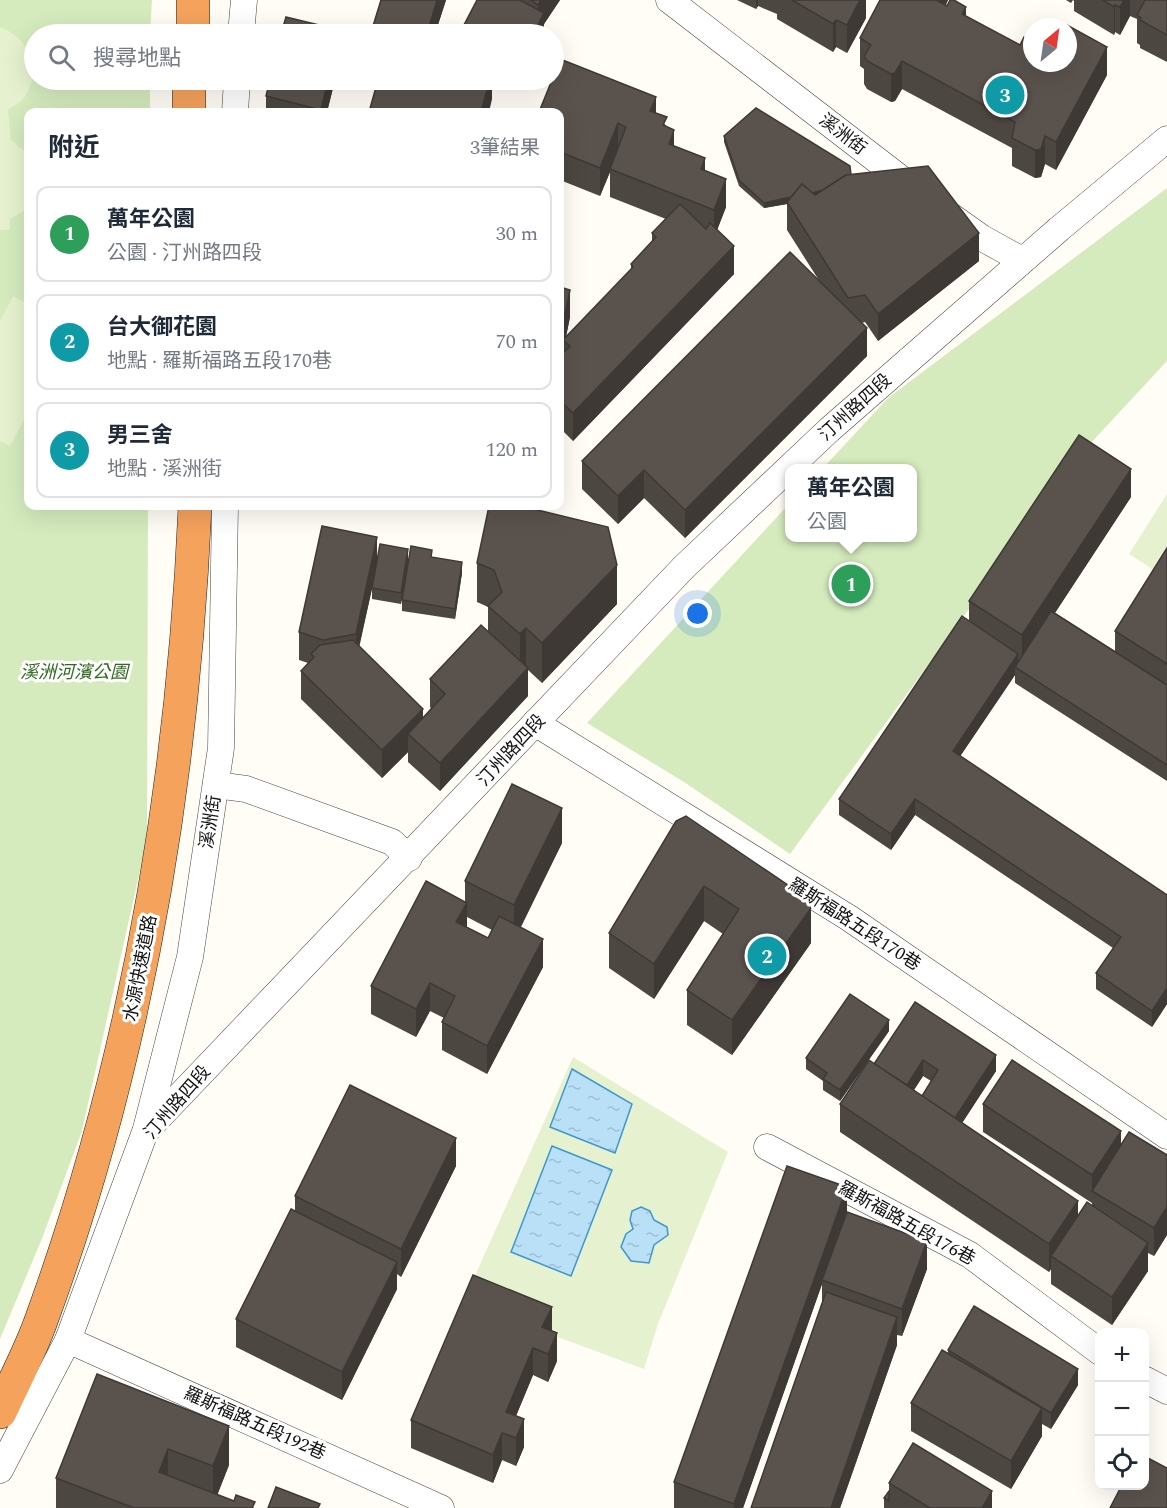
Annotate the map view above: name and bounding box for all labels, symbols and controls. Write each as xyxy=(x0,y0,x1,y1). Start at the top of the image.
north arrow xyxy=(1023,18,1077,72)
search box xyxy=(24,24,564,90)
icon: search xyxy=(45,41,78,74)
text: 搜尋地點 xyxy=(93,42,181,75)
pin: 3 xyxy=(986,72,1024,118)
street label: 溪洲街 xyxy=(813,107,872,162)
text: 附近 xyxy=(48,128,100,168)
text: 3筆結果 xyxy=(470,133,540,163)
text: 萬年公園 xyxy=(107,203,195,236)
text: 1 xyxy=(64,219,75,249)
text: 30 m xyxy=(496,219,538,249)
text: 公園 · 汀州路四段 xyxy=(107,238,262,268)
text: 台大御花園 xyxy=(107,311,217,344)
text: 2 xyxy=(64,327,75,357)
text: 70 m xyxy=(496,327,538,357)
text: 地點 · 羅斯福路五段170巷 xyxy=(107,346,332,376)
street label: 汀州路四段 xyxy=(813,367,898,448)
text: 男三舍 xyxy=(107,419,173,452)
text: 3 xyxy=(64,435,75,465)
text: 120 m xyxy=(486,435,538,465)
text: 地點 · 溪洲街 xyxy=(107,454,222,484)
popup xyxy=(785,464,917,542)
text: 萬年公園 xyxy=(807,472,895,505)
text: 公園 xyxy=(807,507,847,537)
pin: 1 xyxy=(832,562,870,606)
your location xyxy=(683,599,712,628)
park label: 溪洲河濱公園 xyxy=(20,659,131,686)
street label: 汀州路四段 xyxy=(471,708,552,792)
street label: 溪洲街 xyxy=(193,793,228,851)
street label: 羅斯福路五段170巷 xyxy=(783,871,926,977)
street label: 水源快速道路 xyxy=(117,913,164,1024)
pin: 2 xyxy=(748,934,786,978)
street label: 汀州路四段 xyxy=(138,1060,217,1145)
street label: 羅斯福路五段176巷 xyxy=(833,1175,980,1272)
map controls xyxy=(1095,1328,1149,1490)
button: + xyxy=(1095,1328,1149,1382)
street label: 羅斯福路五段192巷 xyxy=(179,1380,330,1467)
button: − xyxy=(1095,1382,1149,1436)
button: locate xyxy=(1095,1436,1149,1490)

